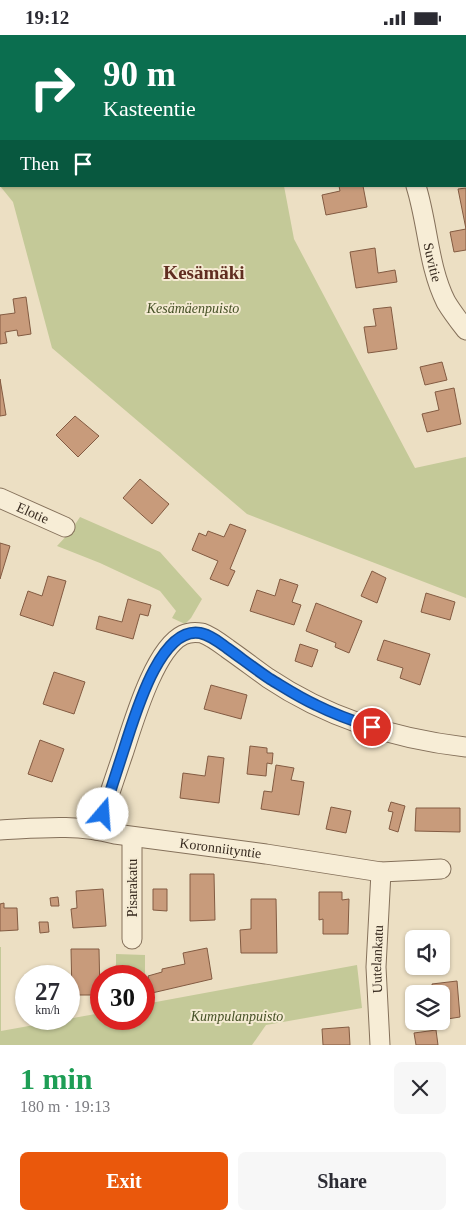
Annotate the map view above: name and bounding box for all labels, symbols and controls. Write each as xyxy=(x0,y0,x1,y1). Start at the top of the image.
text: 19:12 xyxy=(25,7,69,28)
icon: right xyxy=(20,55,85,120)
text: 90 m xyxy=(103,55,176,94)
text: Kasteentie xyxy=(103,96,196,121)
icon: arrive xyxy=(69,150,97,178)
text: Then xyxy=(20,153,59,174)
street label: Suvitie xyxy=(421,241,444,284)
district label: Kesämäki xyxy=(163,262,245,283)
park label: Kesämäenpuisto xyxy=(146,301,239,316)
street label: Elotie xyxy=(14,499,51,527)
pin xyxy=(351,706,393,748)
icon: arrive xyxy=(358,713,386,741)
position arrow xyxy=(76,787,128,839)
street label: Koronniityntie xyxy=(179,836,262,861)
street label: Pisarakatu xyxy=(125,859,140,917)
street label: Uutelankatu xyxy=(369,925,386,994)
map controls xyxy=(405,930,450,1030)
button: sound xyxy=(405,930,450,975)
speed limit sign: 30 xyxy=(90,965,155,1030)
text: 27 xyxy=(35,978,60,1005)
button: layers xyxy=(405,985,450,1030)
text: km/h xyxy=(35,1003,60,1017)
park label: Kumpulanpuisto xyxy=(190,1009,283,1024)
text: 1 min xyxy=(20,1062,93,1095)
button: close xyxy=(394,1062,446,1114)
text: 180 m · 19:13 xyxy=(20,1098,110,1115)
button: Exit xyxy=(20,1152,228,1210)
button: Share xyxy=(238,1152,446,1210)

